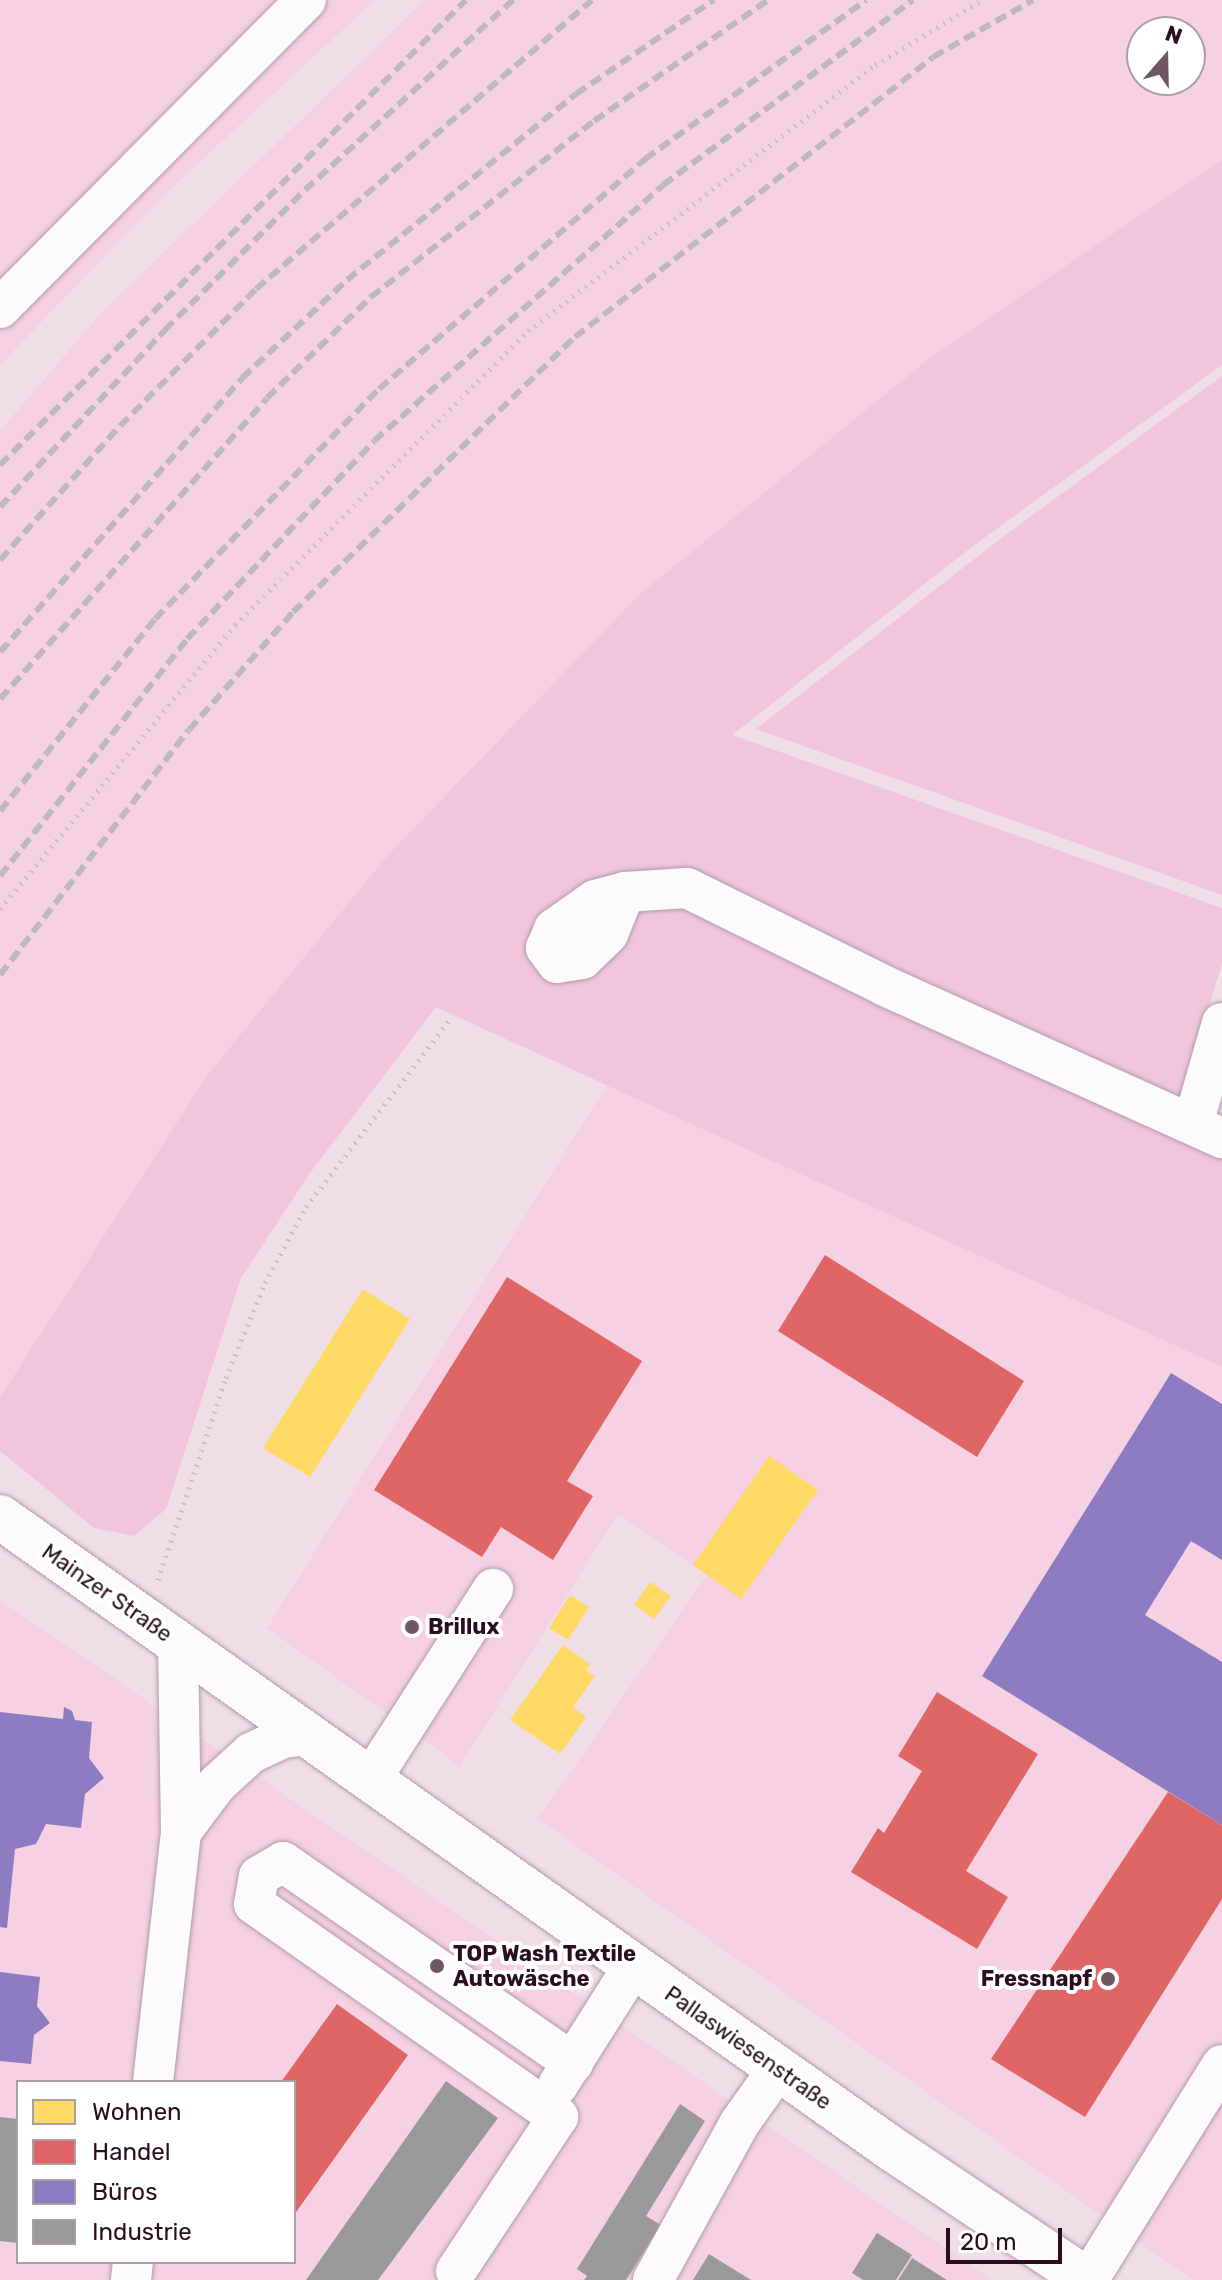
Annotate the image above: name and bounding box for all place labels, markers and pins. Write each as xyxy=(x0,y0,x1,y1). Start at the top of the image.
place label: Brillux xyxy=(428,1614,499,1640)
marker: Brillux xyxy=(403,1618,421,1636)
place label: TOP Wash Textile Autowäsche xyxy=(453,1940,637,1992)
marker: TOP Wash Textile Autowäsche xyxy=(428,1957,446,1975)
place label: Fressnapf xyxy=(981,1966,1092,1992)
marker: Fressnapf xyxy=(1099,1970,1117,1988)

